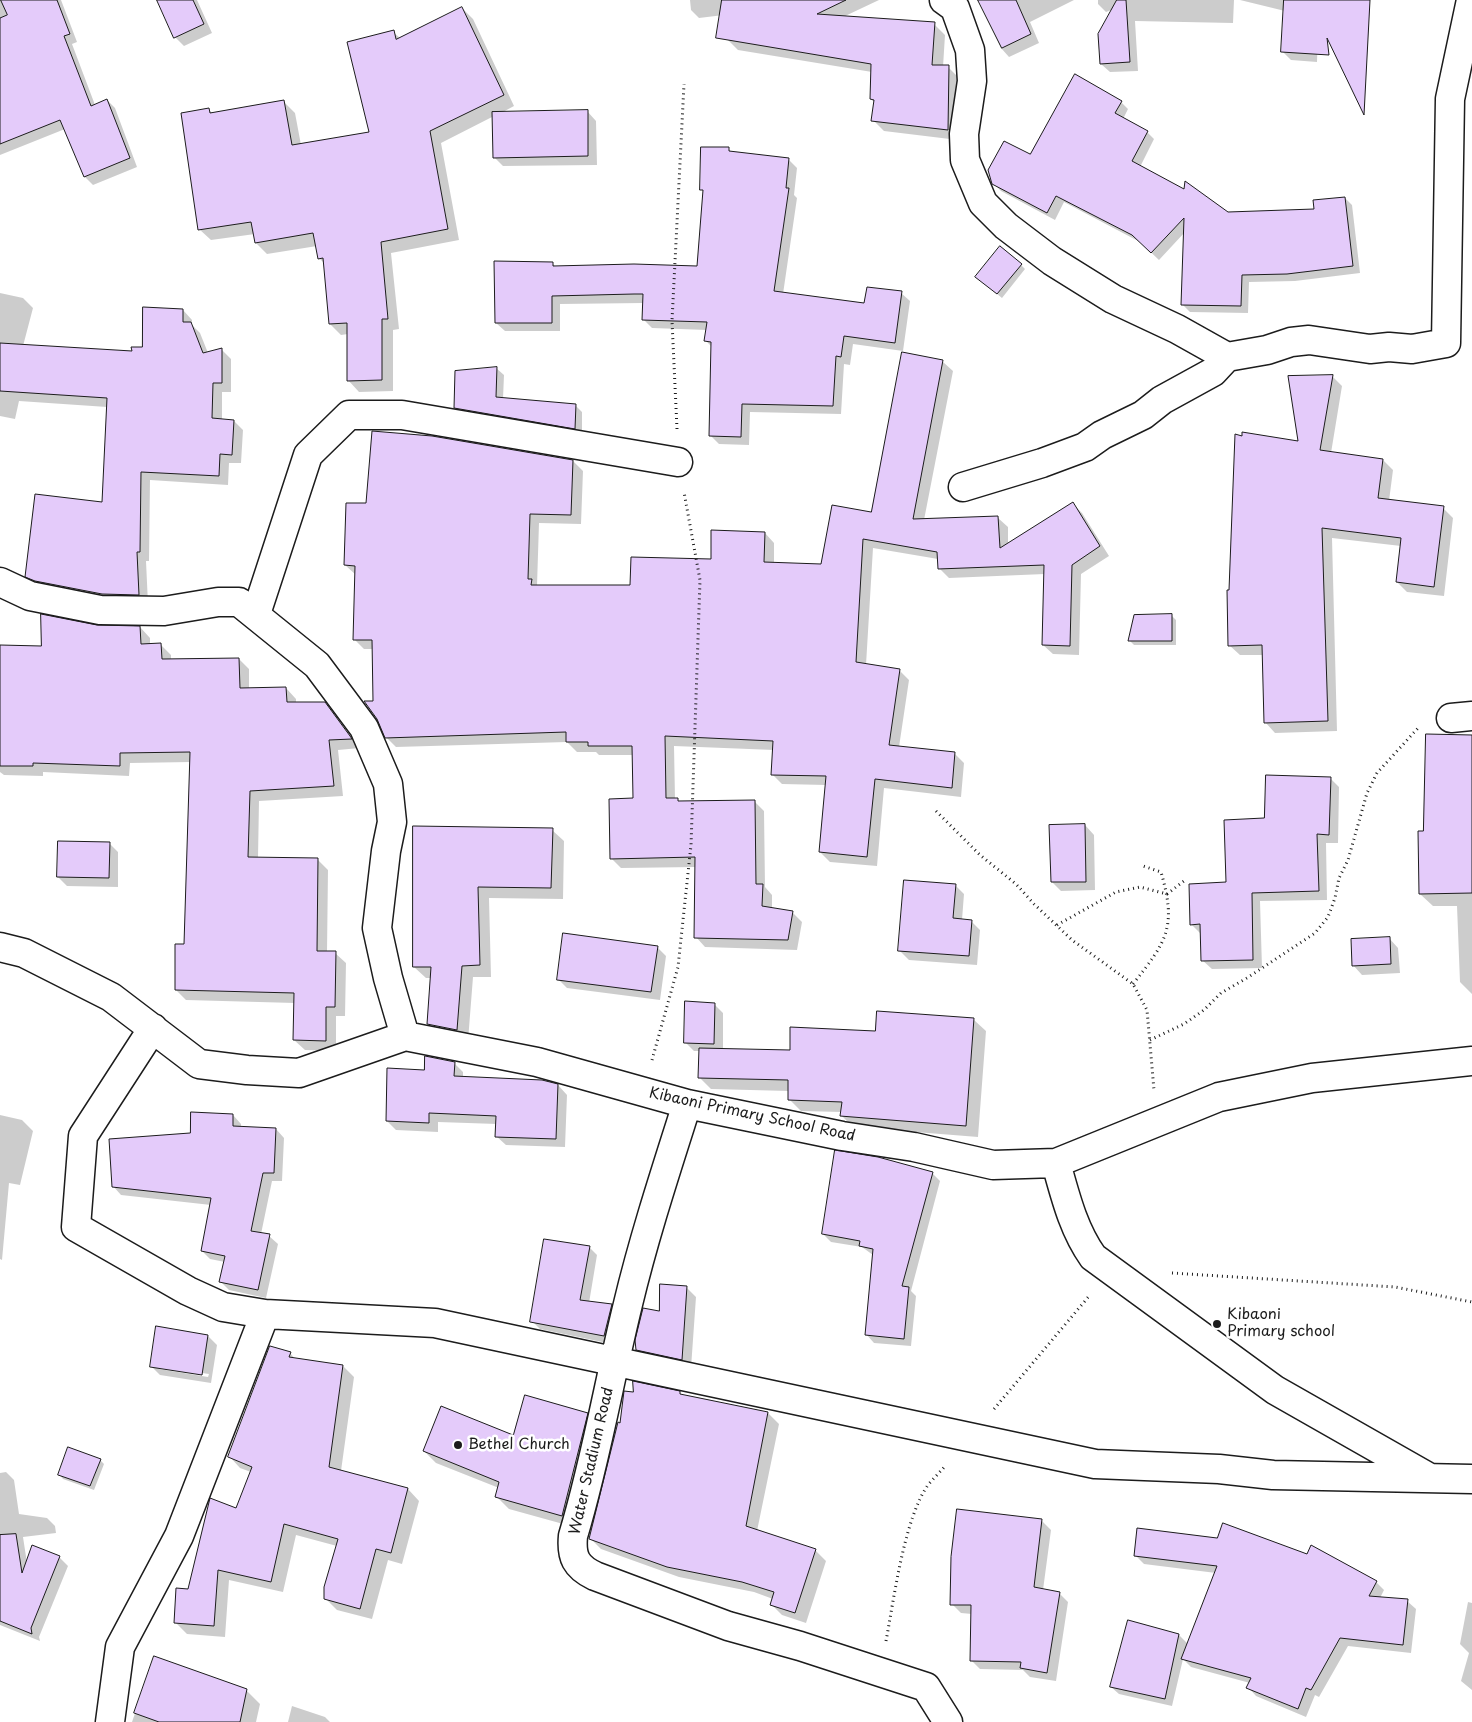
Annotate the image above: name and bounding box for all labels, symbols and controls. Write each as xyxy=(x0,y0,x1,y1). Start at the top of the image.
street label: Kibaoni Primary School Road xyxy=(647,1084,857,1146)
place label: Kibaoni Primary school xyxy=(1227,1306,1335,1341)
marker: Kibaoni Primary school xyxy=(1211,1318,1223,1330)
street label: Water Stadium Road xyxy=(566,1386,618,1536)
place label: Bethel Church xyxy=(468,1436,570,1454)
marker: Bethel Church xyxy=(452,1439,464,1451)

